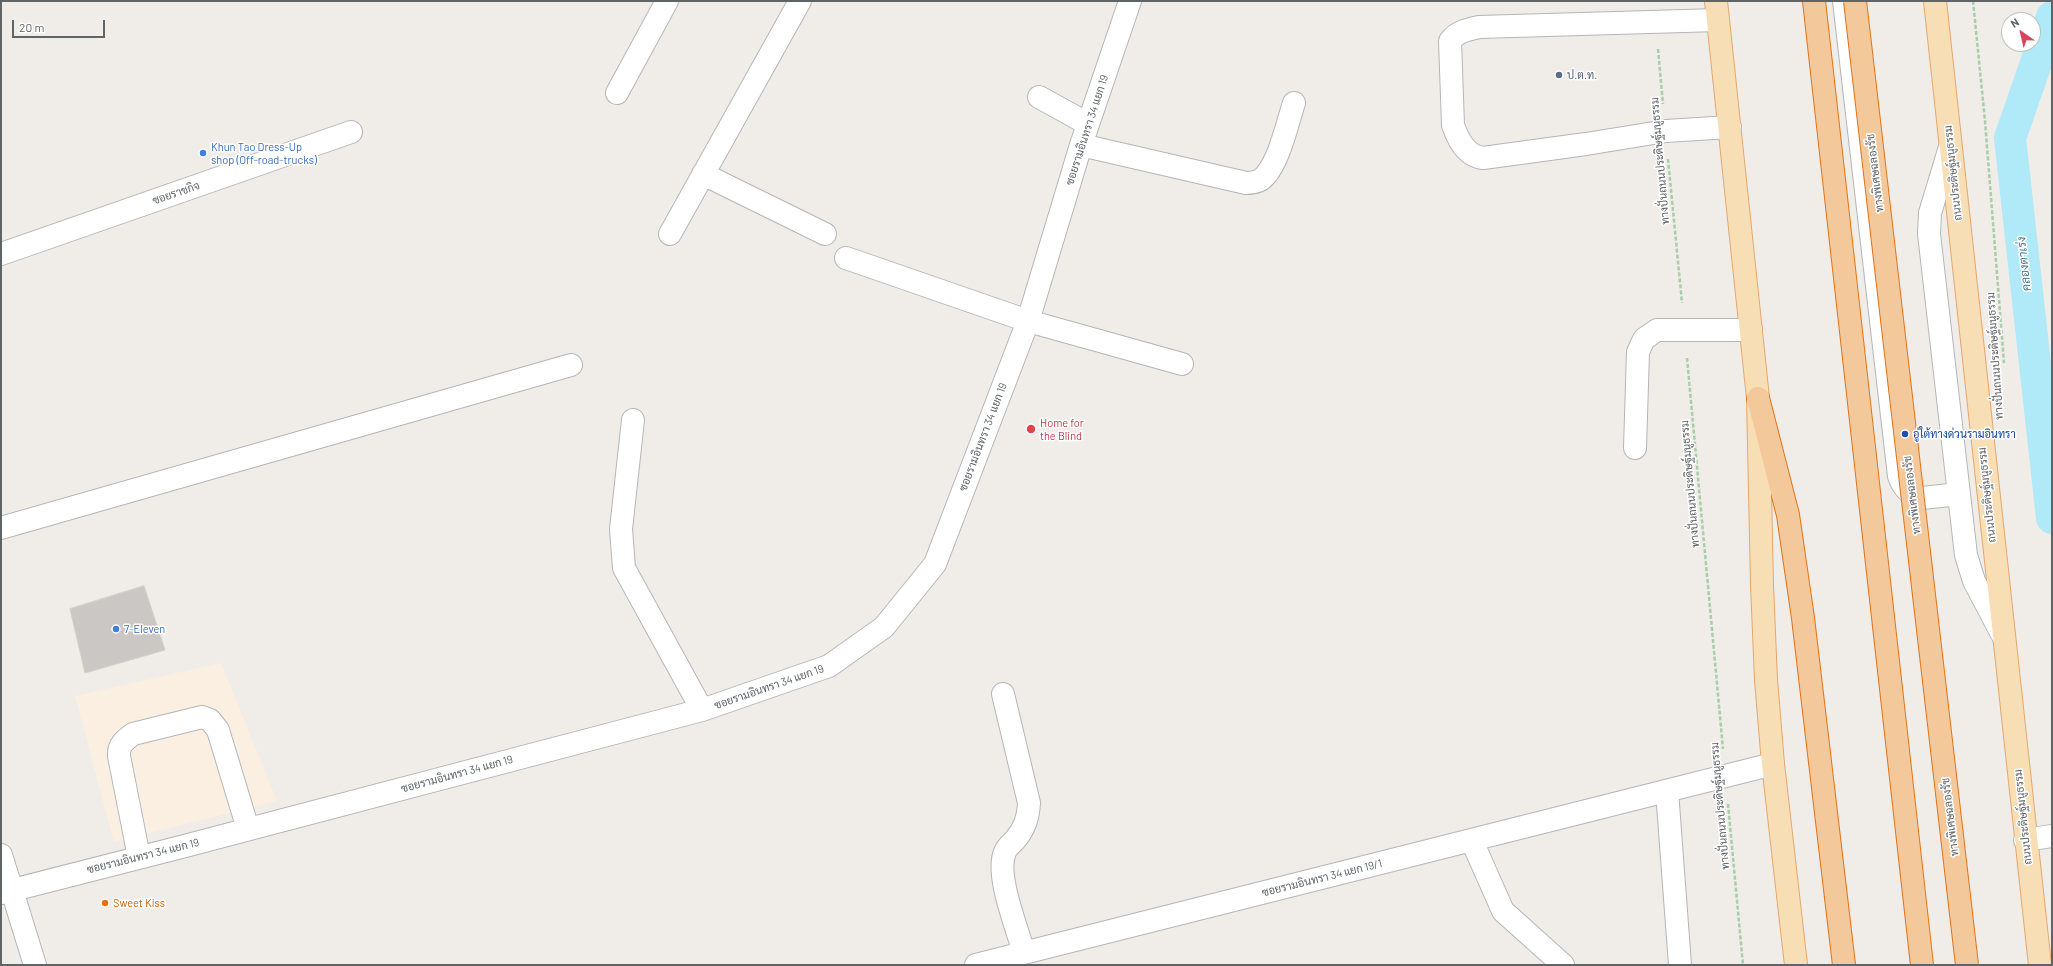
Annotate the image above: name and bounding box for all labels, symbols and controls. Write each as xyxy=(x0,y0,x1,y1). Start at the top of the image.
scale bar xyxy=(14,12,107,38)
north arrow xyxy=(2001,12,2041,52)
text: N xyxy=(2008,15,2021,30)
text: 20 m xyxy=(19,20,45,34)
place label: ป.ต.ท. xyxy=(1567,68,1597,82)
marker: ป.ต.ท. xyxy=(1554,70,1564,80)
street label: ซอยรามอินทรา 34 แยก 19 xyxy=(1063,73,1111,187)
street label: ทางปั่นถนนประดิษฐ์มนูธรรม xyxy=(1648,97,1672,225)
street label: ถนนประดิษฐ์มนูธรรม xyxy=(1941,125,1965,221)
street label: ทางพิเศษฉลองรัช xyxy=(1864,133,1886,213)
place label: Khun Tao Dress-Up shop (Off-road-trucks) xyxy=(211,140,317,166)
marker: Khun Tao Dress-Up shop (Off-road-trucks) xyxy=(198,148,208,158)
street label: ซอยราชกิจ xyxy=(151,179,201,207)
water label: คลองตาเร่ง xyxy=(2014,236,2034,292)
street label: ทางปั่นถนนประดิษฐ์มนูธรรม xyxy=(1984,292,2006,420)
street label: ซอยรามอินทรา 34 แยก 19 xyxy=(956,381,1010,493)
place label: Home for the Blind xyxy=(1040,416,1084,442)
street label: ทางปั่นถนนประดิษฐ์มนูธรรม xyxy=(1678,420,1702,548)
marker: Home for the Blind xyxy=(1025,423,1037,435)
place label: อู่ใต้ทางด่วนรามอินทรา xyxy=(1913,427,2016,441)
marker: อู่ใต้ทางด่วนรามอินทรา xyxy=(1900,429,1910,439)
street label: ถนนประดิษฐ์มนูธรรม xyxy=(1975,447,1999,543)
street label: ทางพิเศษฉลองรัช xyxy=(1901,455,1923,535)
place label: 7-Eleven xyxy=(124,622,165,636)
marker: 7-Eleven xyxy=(111,624,121,634)
street label: ซอยรามอินทรา 34 แยก 19 xyxy=(712,662,826,712)
street label: ทางปั่นถนนประดิษฐ์มนูธรรม xyxy=(1708,742,1732,870)
street label: ซอยรามอินทรา 34 แยก 19 xyxy=(400,753,514,795)
street label: ถนนประดิษฐ์มนูธรรม xyxy=(2011,769,2035,865)
street label: ทางพิเศษฉลองรัช xyxy=(1939,777,1961,857)
street label: ซอยรามอินทรา 34 แยก 19 xyxy=(86,836,200,876)
street label: ซอยรามอินทรา 34 แยก 19/1 xyxy=(1261,857,1383,899)
place label: Sweet Kiss xyxy=(113,896,165,910)
marker: Sweet Kiss xyxy=(100,898,110,908)

